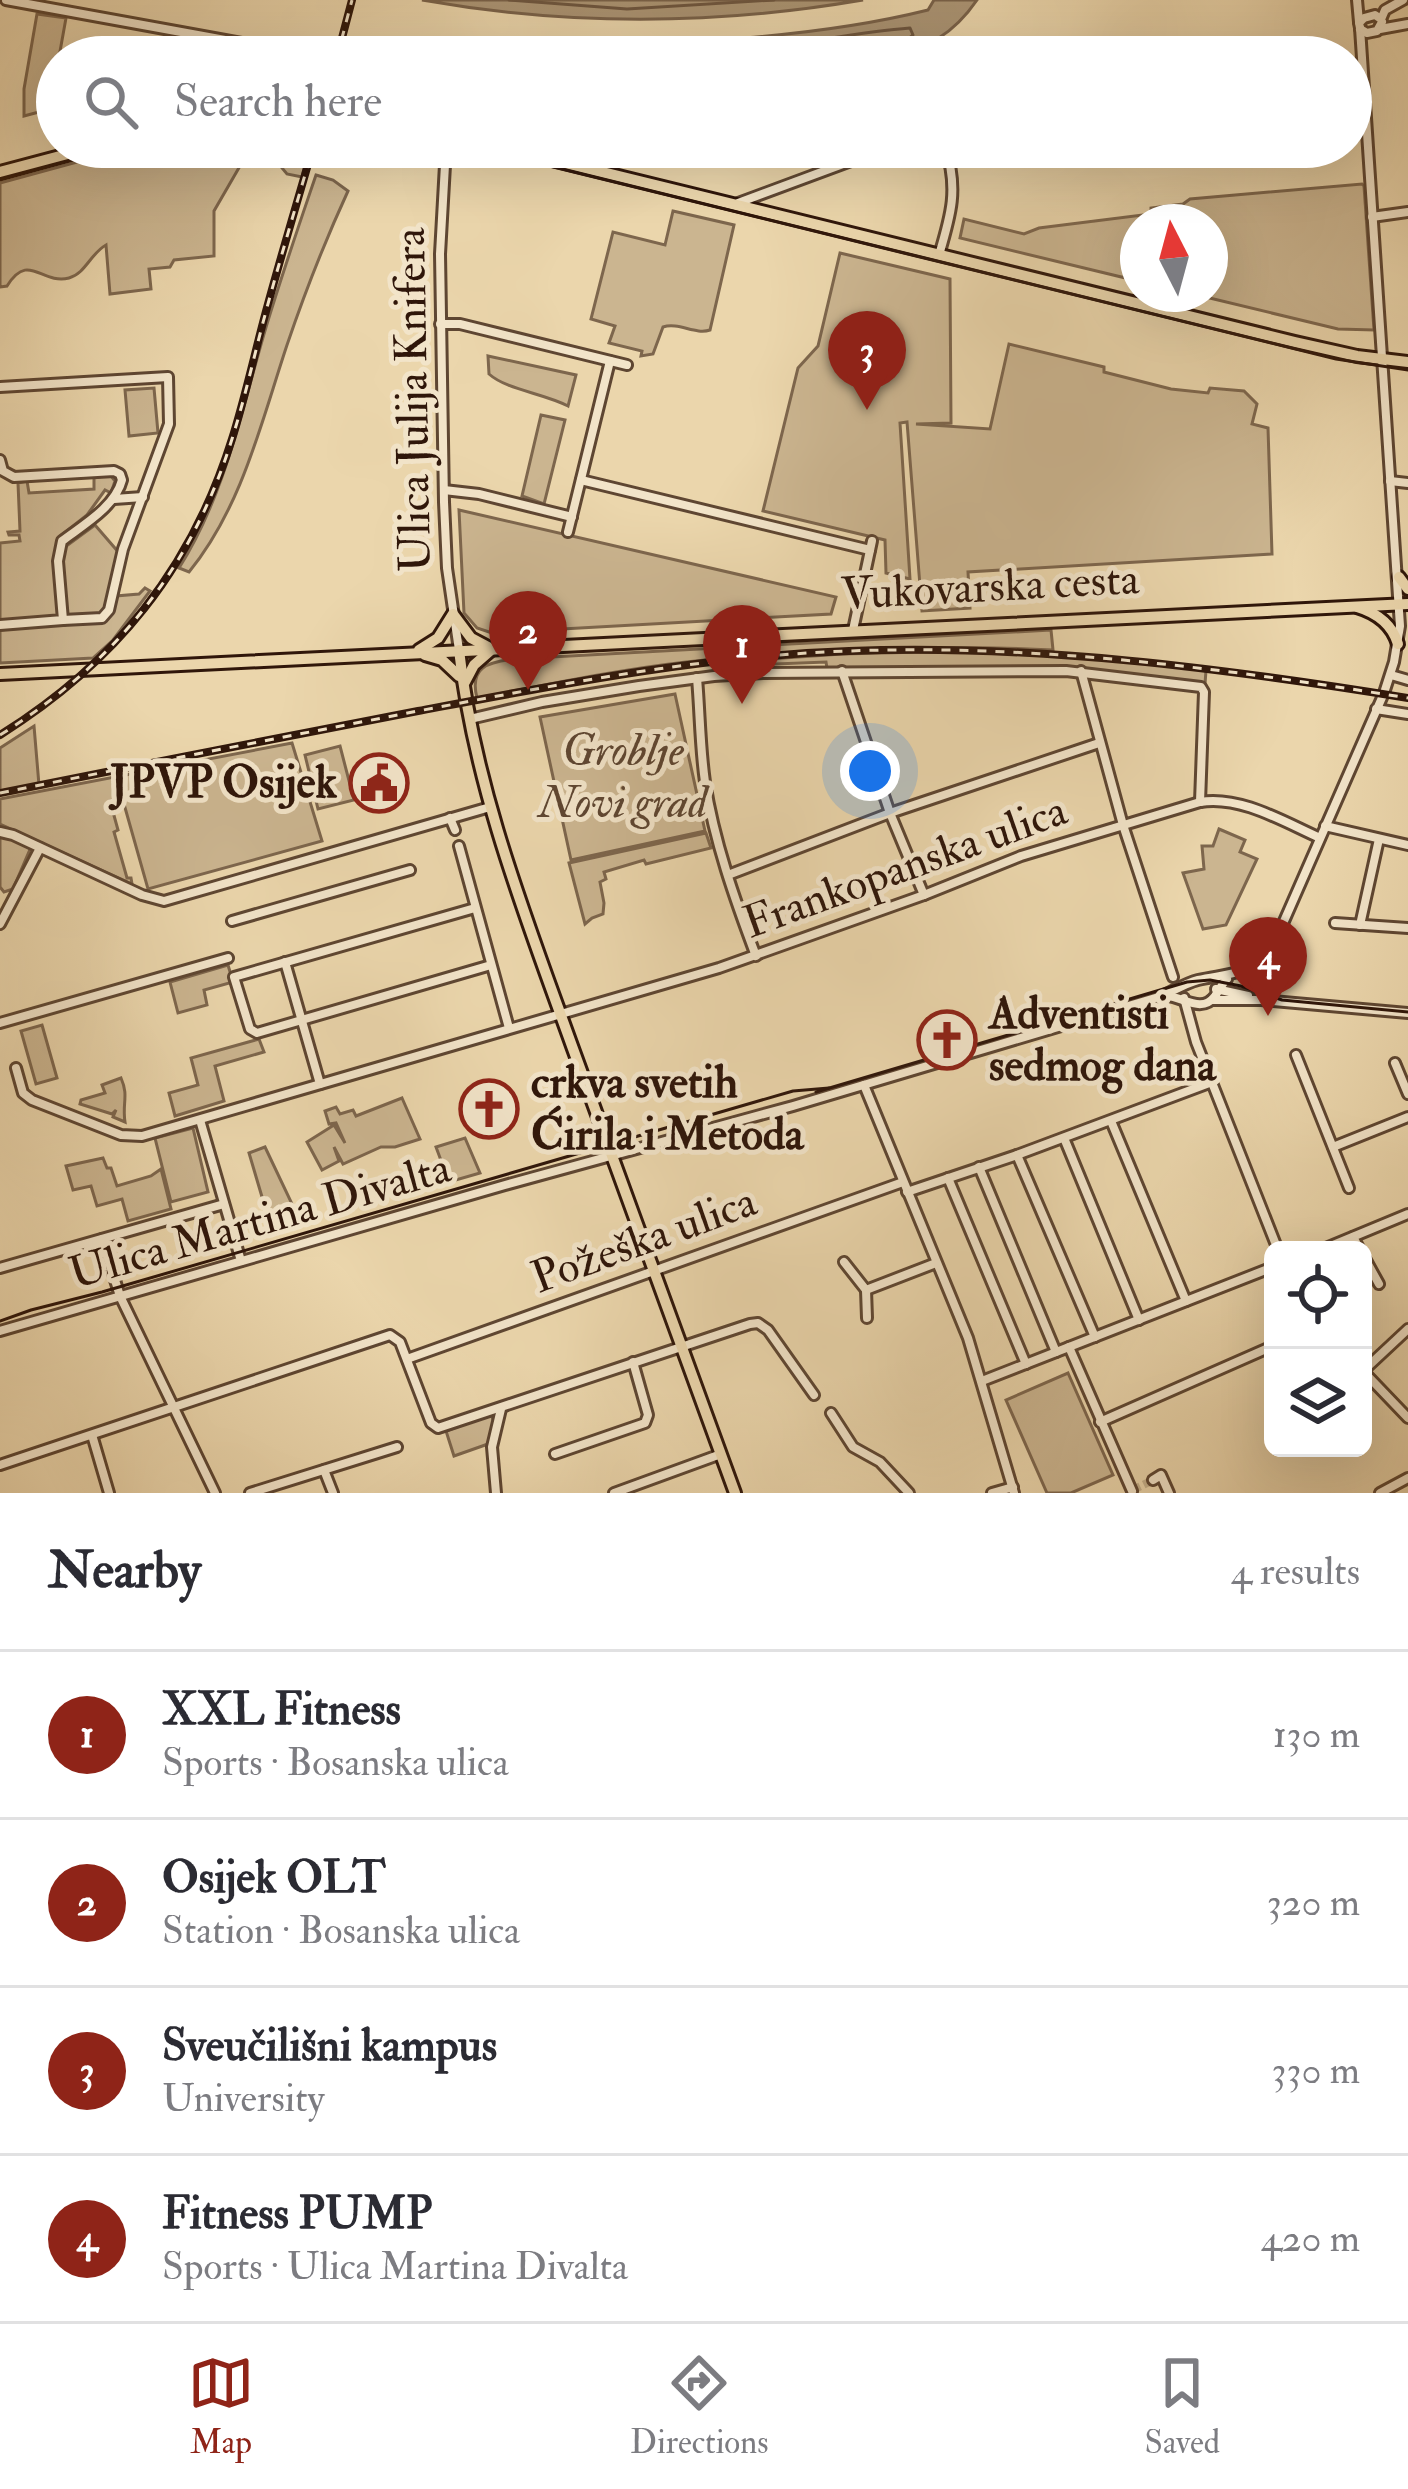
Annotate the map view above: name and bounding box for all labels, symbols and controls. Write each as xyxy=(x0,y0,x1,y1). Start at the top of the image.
search box xyxy=(36,36,1372,168)
icon: search xyxy=(78,69,144,135)
text: Search here xyxy=(174,74,382,130)
north arrow xyxy=(1120,204,1228,312)
street label: Ulica Julija Knifera xyxy=(382,227,444,573)
pin: 3 xyxy=(828,311,906,410)
street label: Vukovarska cesta xyxy=(839,551,1141,623)
pin: 2 xyxy=(489,591,567,690)
pin: 1 xyxy=(703,605,781,704)
park label: Groblje Novi grad xyxy=(537,723,711,831)
your location xyxy=(840,741,900,801)
public building icon: JPVP Osijek xyxy=(348,752,410,814)
place label: JPVP Osijek xyxy=(108,755,337,811)
street label: Frankopanska ulica xyxy=(736,782,1075,951)
pin: 4 xyxy=(1229,917,1307,1016)
place label: Adventisti sedmog dana xyxy=(987,986,1217,1094)
church icon: Adventisti sedmog dana xyxy=(916,1009,978,1071)
place label: crkva svetih Ćirila i Metoda xyxy=(531,1055,805,1163)
church icon: crkva svetih Ćirila i Metoda xyxy=(458,1078,520,1140)
street label: Ulica Martina Divalta xyxy=(63,1140,457,1302)
street label: Požeška ulica xyxy=(524,1173,764,1307)
map controls xyxy=(1264,1241,1372,1457)
button: locate xyxy=(1264,1241,1372,1349)
button: layers xyxy=(1264,1349,1372,1457)
text: Nearby xyxy=(48,1539,201,1603)
text: 4 results xyxy=(1231,1547,1360,1596)
text: XXL Fitness xyxy=(162,1682,401,1738)
text: 1 xyxy=(80,1710,94,1759)
text: 130 m xyxy=(1273,1710,1360,1759)
text: Sports · Bosanska ulica xyxy=(162,1738,509,1787)
text: Osijek OLT xyxy=(162,1850,386,1906)
text: 2 xyxy=(77,1878,97,1927)
text: 320 m xyxy=(1267,1878,1360,1927)
text: Station · Bosanska ulica xyxy=(162,1906,520,1955)
text: Sveučilišni kampus xyxy=(162,2018,497,2074)
text: 3 xyxy=(80,2046,94,2095)
text: 330 m xyxy=(1272,2046,1360,2095)
text: University xyxy=(162,2074,325,2123)
text: Fitness PUMP xyxy=(162,2186,432,2242)
text: 4 xyxy=(76,2214,98,2263)
text: 420 m xyxy=(1261,2214,1360,2263)
text: Sports · Ulica Martina Divalta xyxy=(162,2242,628,2291)
tab: Map xyxy=(188,2350,254,2463)
tab: Directions xyxy=(630,2350,769,2463)
tab: Saved xyxy=(1145,2350,1220,2463)

